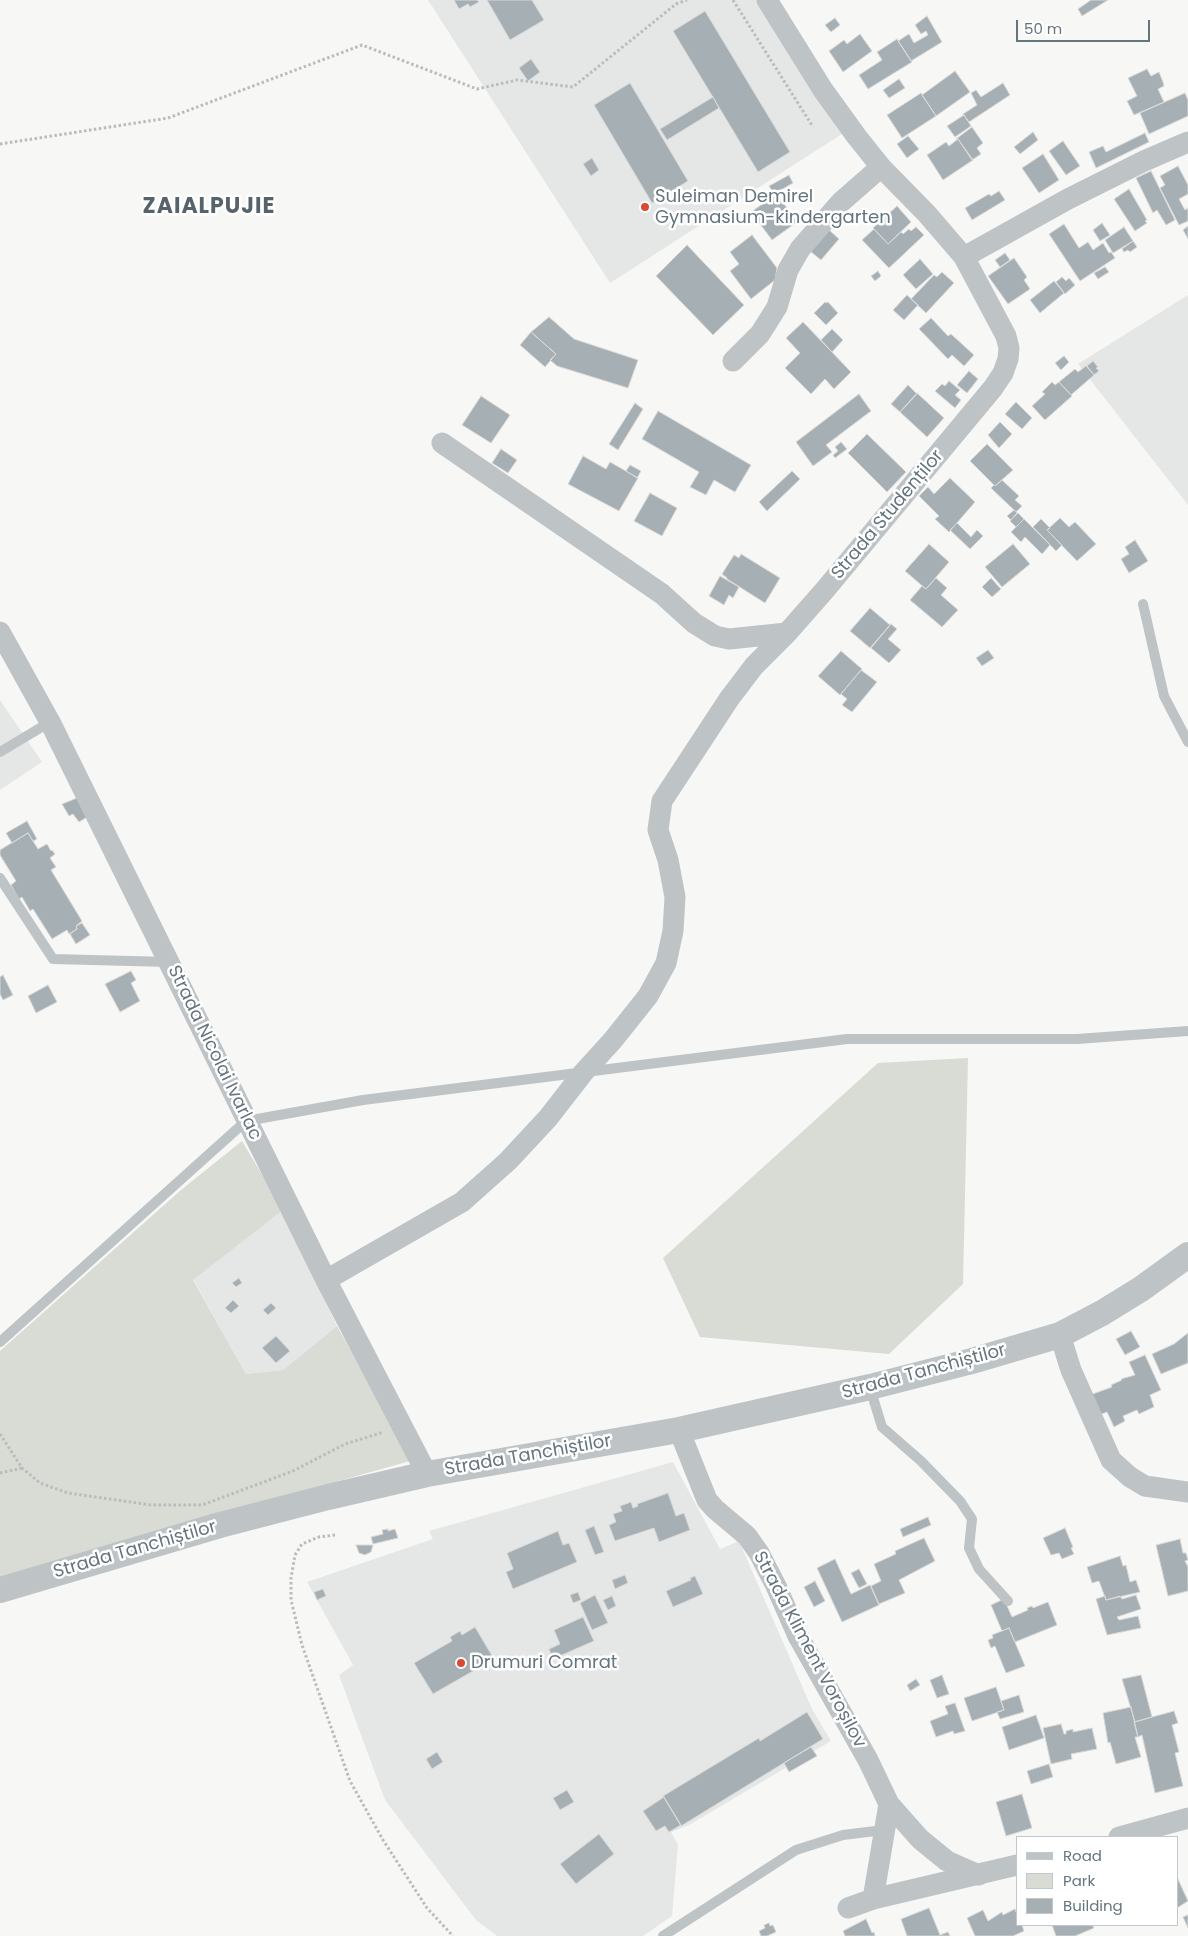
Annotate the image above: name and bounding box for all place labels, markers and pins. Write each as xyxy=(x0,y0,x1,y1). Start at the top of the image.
place label: Suleiman Demirel Gymnasium-kindergarten xyxy=(655,186,891,228)
marker: Suleiman Demirel Gymnasium-kindergarten xyxy=(639,201,651,213)
place label: Drumuri Comrat xyxy=(471,1652,617,1674)
marker: Drumuri Comrat xyxy=(455,1657,467,1669)

